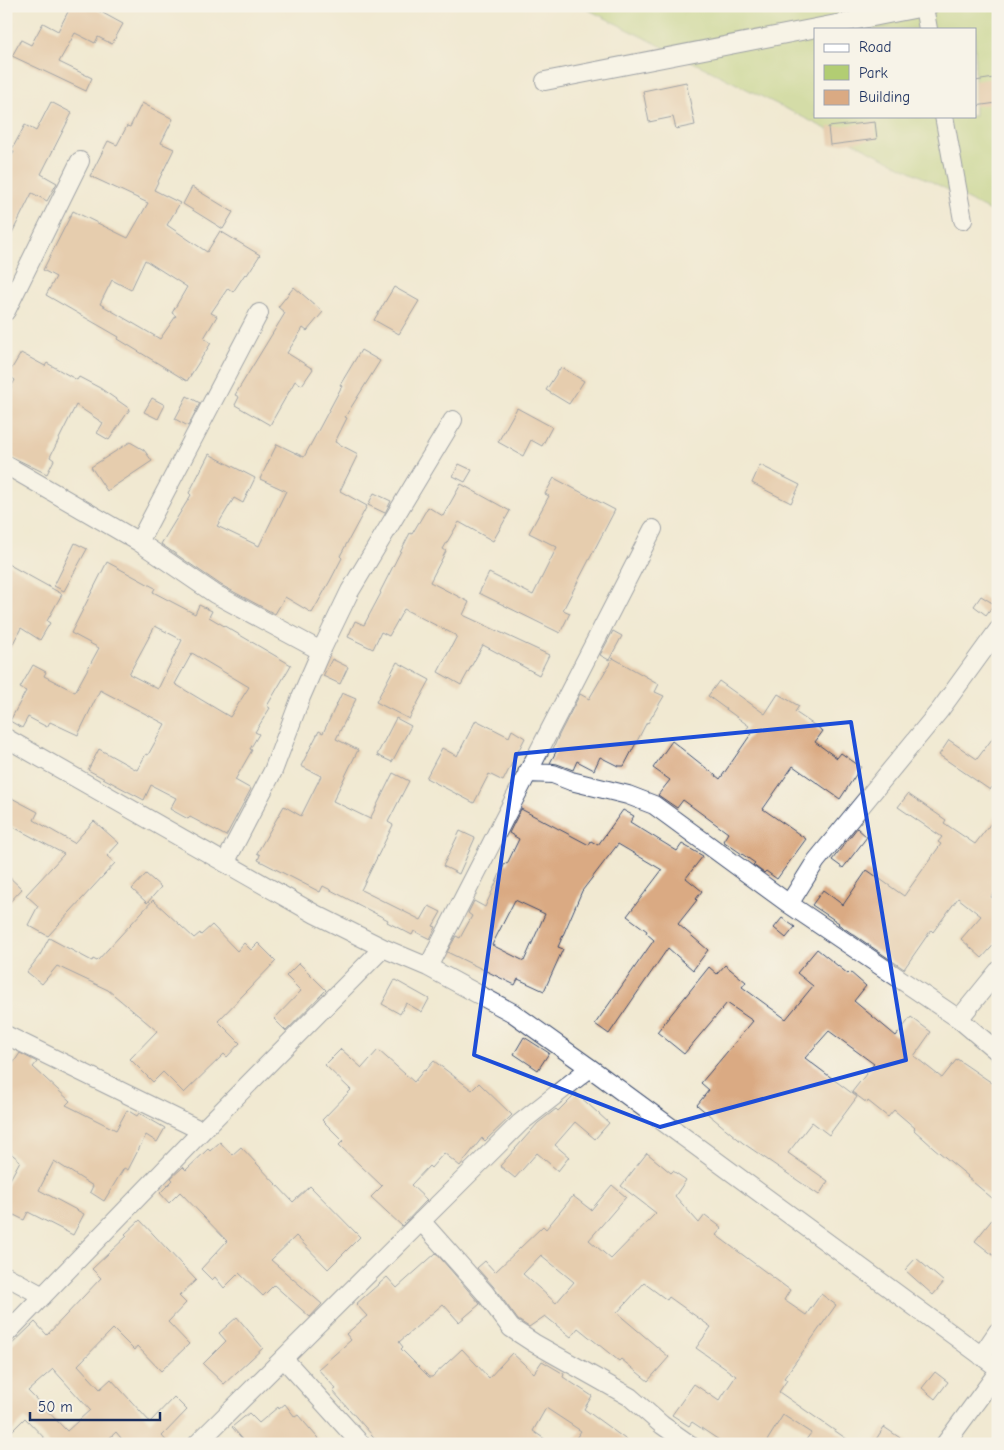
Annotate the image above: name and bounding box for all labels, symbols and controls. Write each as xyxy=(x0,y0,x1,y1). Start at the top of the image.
legend xyxy=(814,28,976,118)
text: Road xyxy=(859,38,891,56)
text: Park xyxy=(859,64,888,82)
text: Building xyxy=(859,88,910,106)
scale bar xyxy=(30,1390,160,1422)
text: 50 m xyxy=(38,1398,73,1416)

